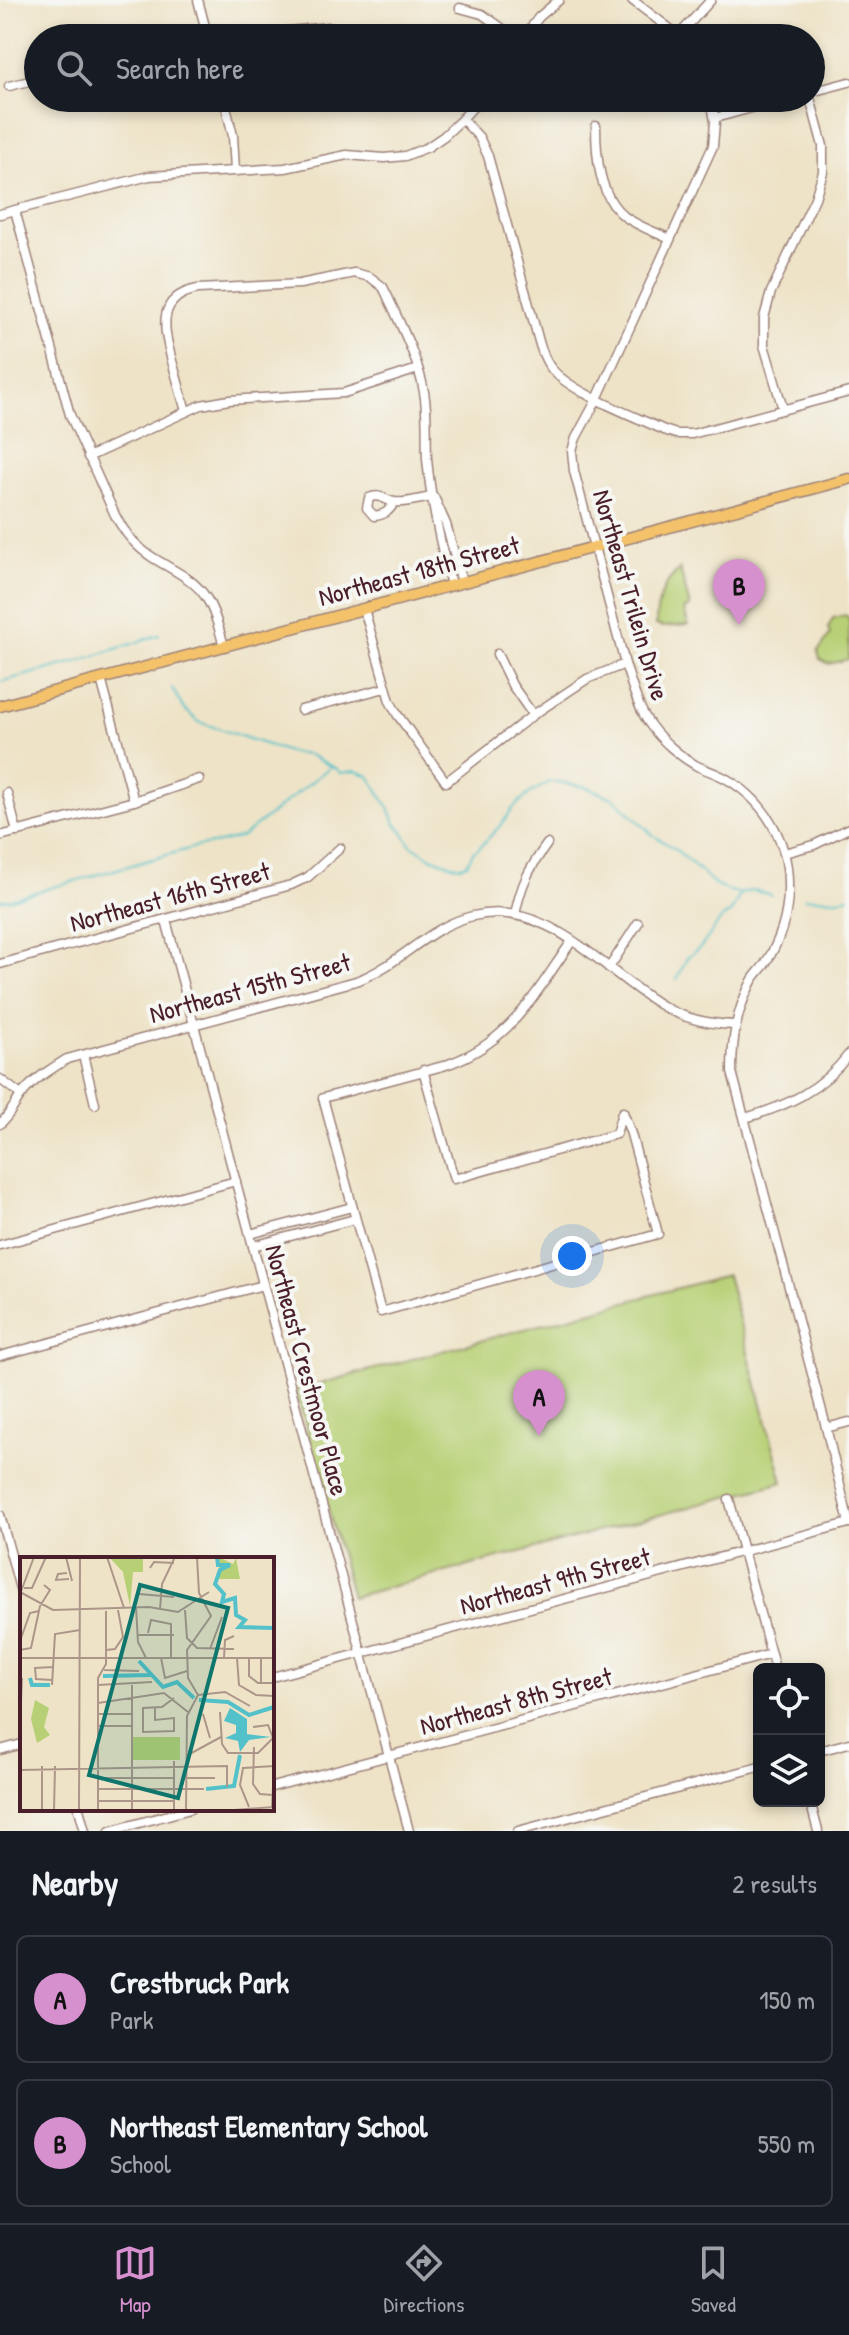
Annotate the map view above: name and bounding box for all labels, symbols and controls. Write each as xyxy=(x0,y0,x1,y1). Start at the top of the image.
search box xyxy=(24,24,825,112)
icon: search xyxy=(52,46,96,90)
text: Search here xyxy=(116,48,244,88)
street label: Northeast Trilein Drive xyxy=(585,486,678,704)
street label: Northeast 18th Street xyxy=(314,527,524,614)
pin: B xyxy=(713,559,765,625)
street label: Northeast 16th Street xyxy=(66,853,275,940)
street label: Northeast 15th Street xyxy=(146,944,355,1031)
your location xyxy=(552,1236,592,1276)
street label: Northeast Crestmoor Place xyxy=(257,1241,358,1499)
pin: A xyxy=(513,1370,565,1436)
street label: Northeast 9th Street xyxy=(456,1538,655,1623)
inset map xyxy=(20,1557,274,1811)
street label: Northeast 8th Street xyxy=(416,1658,617,1743)
map controls xyxy=(753,1663,825,1807)
button: locate xyxy=(753,1663,825,1735)
button: layers xyxy=(753,1735,825,1807)
text: Nearby xyxy=(32,1860,118,1906)
text: 2 results xyxy=(732,1866,817,1901)
text: Crestbruck Park xyxy=(110,1962,289,2002)
text: A xyxy=(54,1982,66,2017)
text: 150 m xyxy=(759,1982,815,2017)
text: Park xyxy=(110,2002,154,2037)
text: Northeast Elementary School xyxy=(110,2106,427,2146)
text: B xyxy=(53,2126,67,2161)
text: 550 m xyxy=(758,2126,815,2161)
text: School xyxy=(110,2146,171,2181)
tab: Map xyxy=(113,2241,157,2319)
tab: Directions xyxy=(384,2241,465,2319)
tab: Saved xyxy=(691,2241,736,2319)

